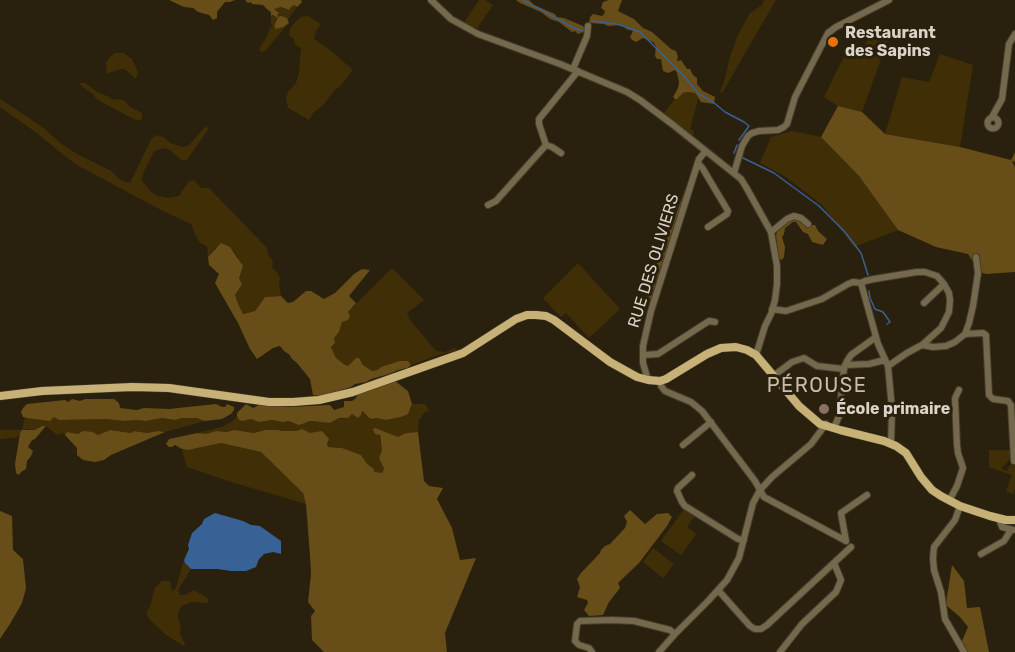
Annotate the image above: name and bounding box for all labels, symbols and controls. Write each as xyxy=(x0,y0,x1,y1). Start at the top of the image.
place label: Restaurant des Sapins xyxy=(845,23,936,61)
marker: Restaurant des Sapins xyxy=(826,35,840,49)
street label: RUE DES OLIVIERS xyxy=(624,192,684,330)
district label: PÉROUSE xyxy=(767,374,867,398)
place label: École primaire xyxy=(836,399,950,419)
marker: École primaire xyxy=(817,402,831,416)

